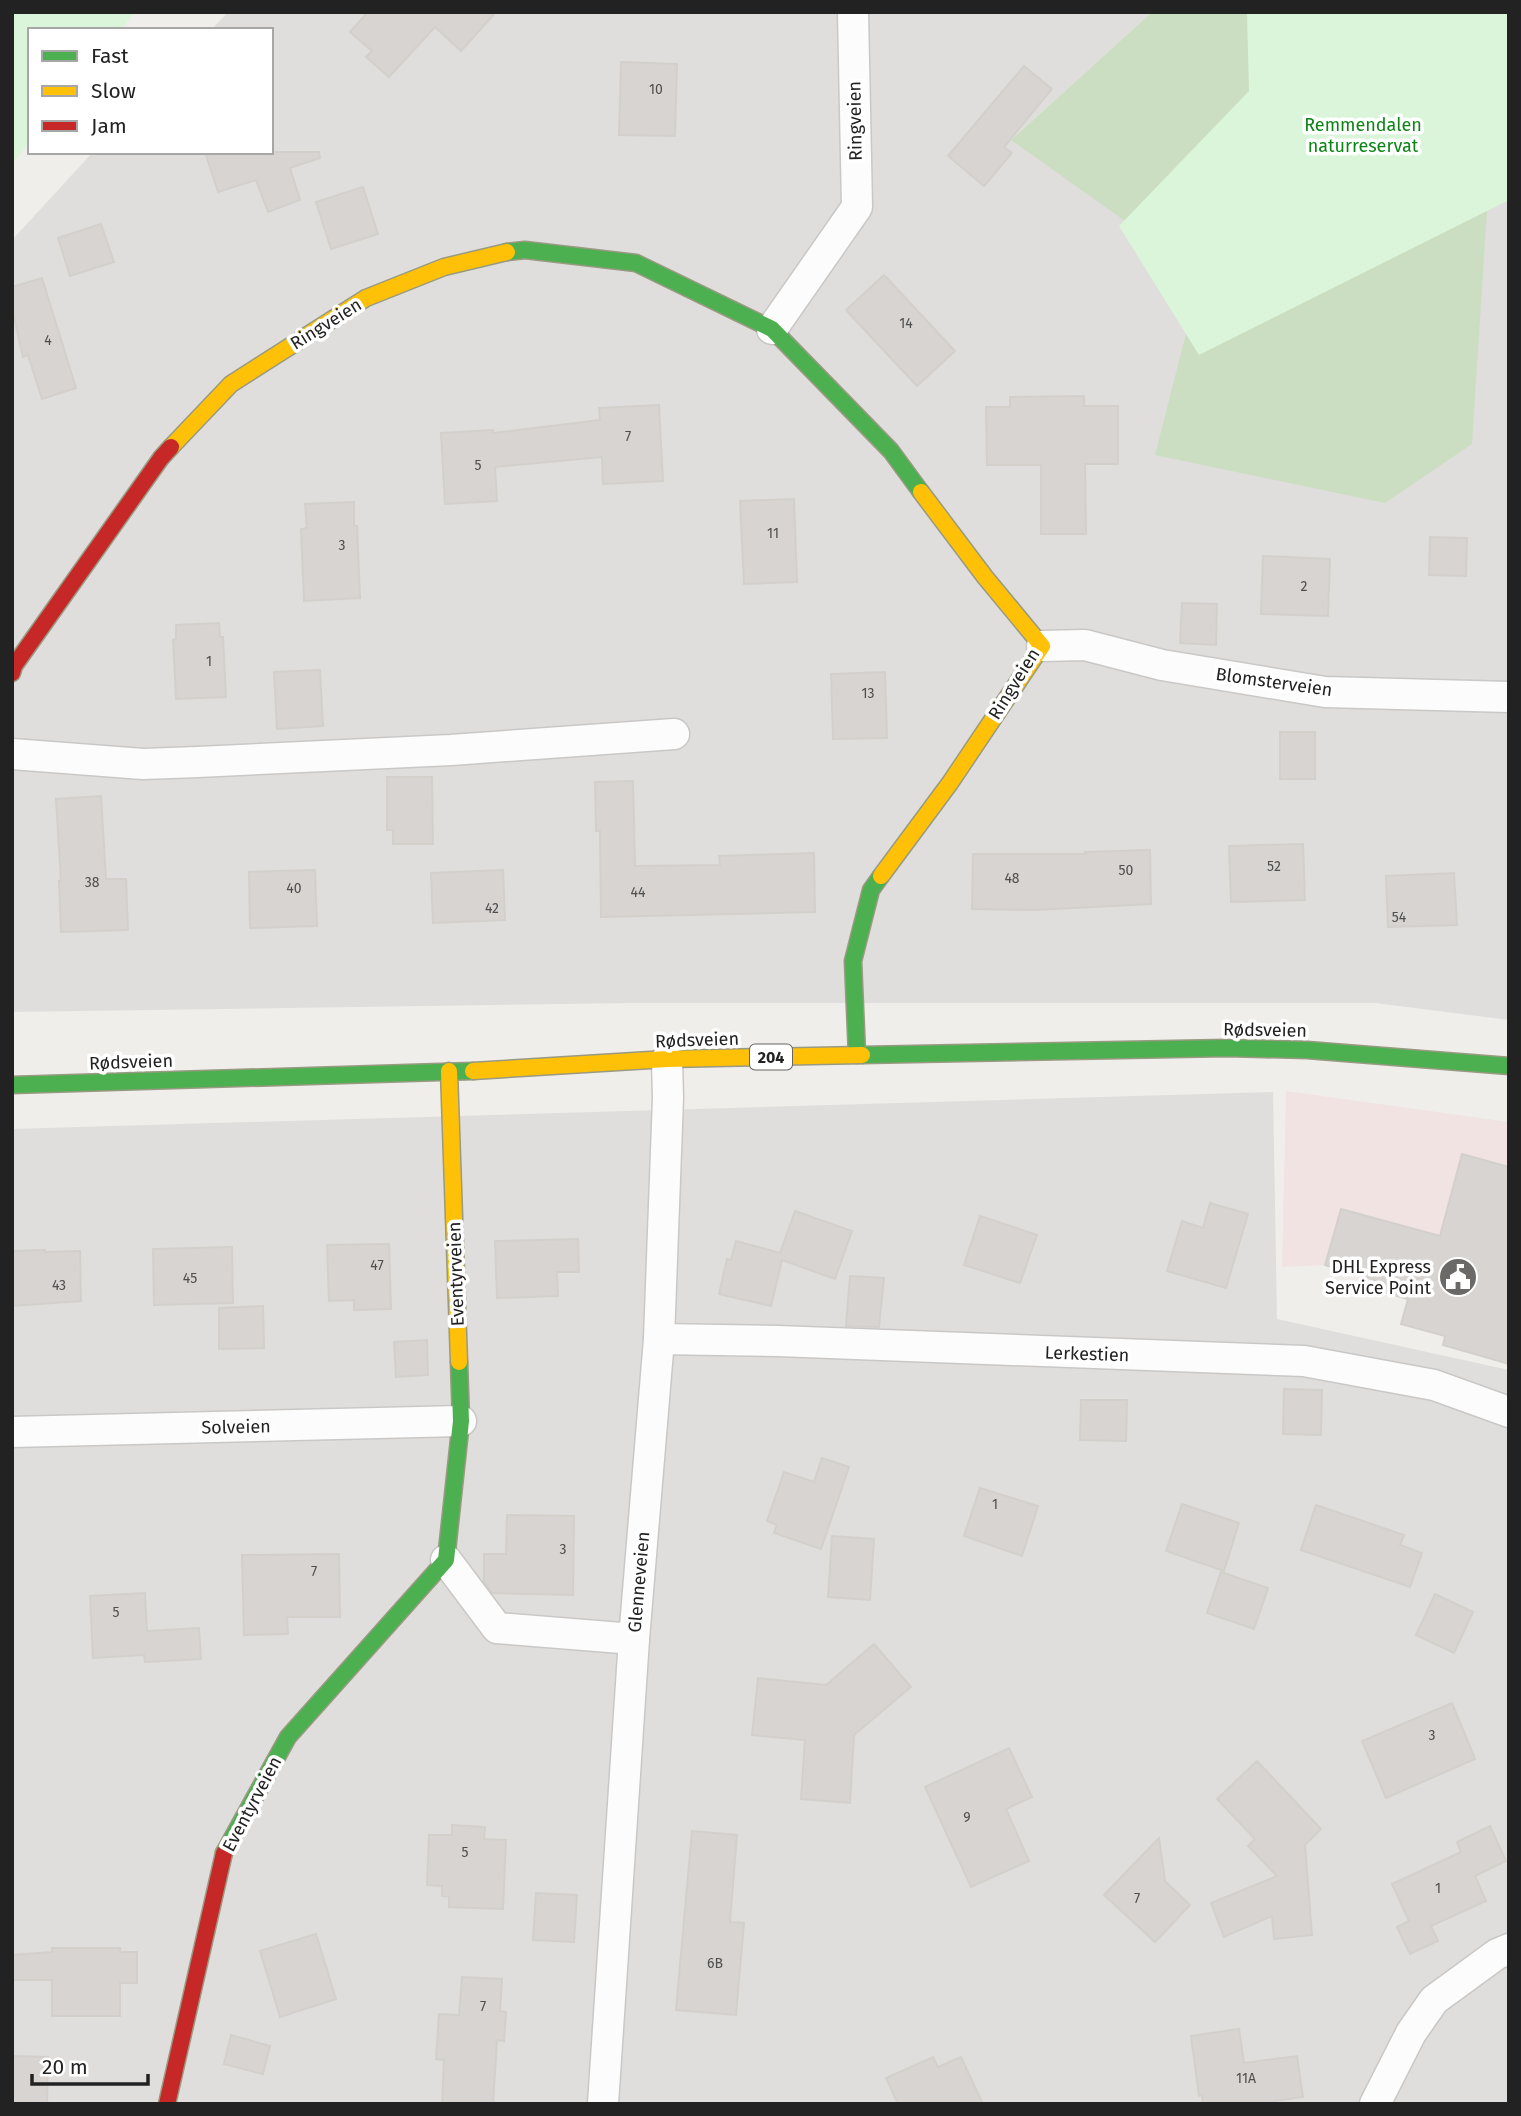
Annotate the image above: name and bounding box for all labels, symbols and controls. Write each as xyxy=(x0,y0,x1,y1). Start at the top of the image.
legend xyxy=(28,28,273,154)
text: Fast xyxy=(91,43,129,69)
text: Slow xyxy=(91,78,136,104)
house number: 10 xyxy=(649,81,663,98)
street label: Ringveien xyxy=(843,81,867,161)
text: Jam xyxy=(91,113,127,139)
park label: Remmendalen naturreservat xyxy=(1304,114,1422,157)
street label: Ringveien xyxy=(286,293,366,355)
house number: 14 xyxy=(899,315,913,332)
house number: 4 xyxy=(44,332,52,349)
house number: 7 xyxy=(625,428,631,445)
house number: 5 xyxy=(474,457,482,474)
house number: 11 xyxy=(767,525,779,542)
house number: 3 xyxy=(339,537,346,554)
house number: 2 xyxy=(1301,578,1308,595)
street label: Ringveien xyxy=(983,644,1045,724)
house number: 1 xyxy=(206,653,212,670)
street label: Blomsterveien xyxy=(1214,663,1334,701)
house number: 13 xyxy=(861,685,875,702)
house number: 52 xyxy=(1267,858,1281,875)
house number: 50 xyxy=(1119,862,1134,879)
house number: 48 xyxy=(1004,870,1020,887)
house number: 38 xyxy=(85,874,100,891)
house number: 40 xyxy=(286,880,302,897)
house number: 44 xyxy=(631,884,646,901)
house number: 42 xyxy=(485,900,499,917)
house number: 54 xyxy=(1392,909,1407,926)
street label: Rødsveien xyxy=(1223,1018,1307,1042)
street label: Rødsveien xyxy=(655,1028,739,1052)
road number: 204 xyxy=(750,1044,792,1070)
street label: Rødsveien xyxy=(89,1050,173,1074)
street label: Eventyrveien xyxy=(443,1221,469,1327)
place label: DHL Express Service Point xyxy=(1325,1256,1431,1299)
public building icon: DHL Express Service Point xyxy=(1437,1256,1479,1298)
house number: 47 xyxy=(370,1257,384,1274)
house number: 45 xyxy=(183,1270,197,1287)
house number: 43 xyxy=(52,1277,66,1294)
street label: Lerkestien xyxy=(1044,1342,1130,1366)
street label: Solveien xyxy=(201,1415,271,1439)
house number: 1 xyxy=(992,1496,998,1513)
street label: Glenneveien xyxy=(624,1531,654,1633)
house number: 3 xyxy=(560,1541,567,1558)
house number: 7 xyxy=(311,1563,317,1580)
house number: 5 xyxy=(112,1604,120,1621)
house number: 3 xyxy=(1429,1727,1436,1744)
street label: Eventyrveien xyxy=(218,1753,286,1855)
house number: 9 xyxy=(963,1809,971,1826)
house number: 5 xyxy=(461,1844,469,1861)
house number: 1 xyxy=(1435,1880,1441,1897)
house number: 7 xyxy=(1134,1890,1140,1907)
house number: 6B xyxy=(707,1955,723,1972)
house number: 7 xyxy=(480,1998,486,2015)
scale bar xyxy=(32,2042,147,2086)
text: 20 m xyxy=(42,2054,88,2080)
house number: 11A xyxy=(1236,2070,1256,2087)

